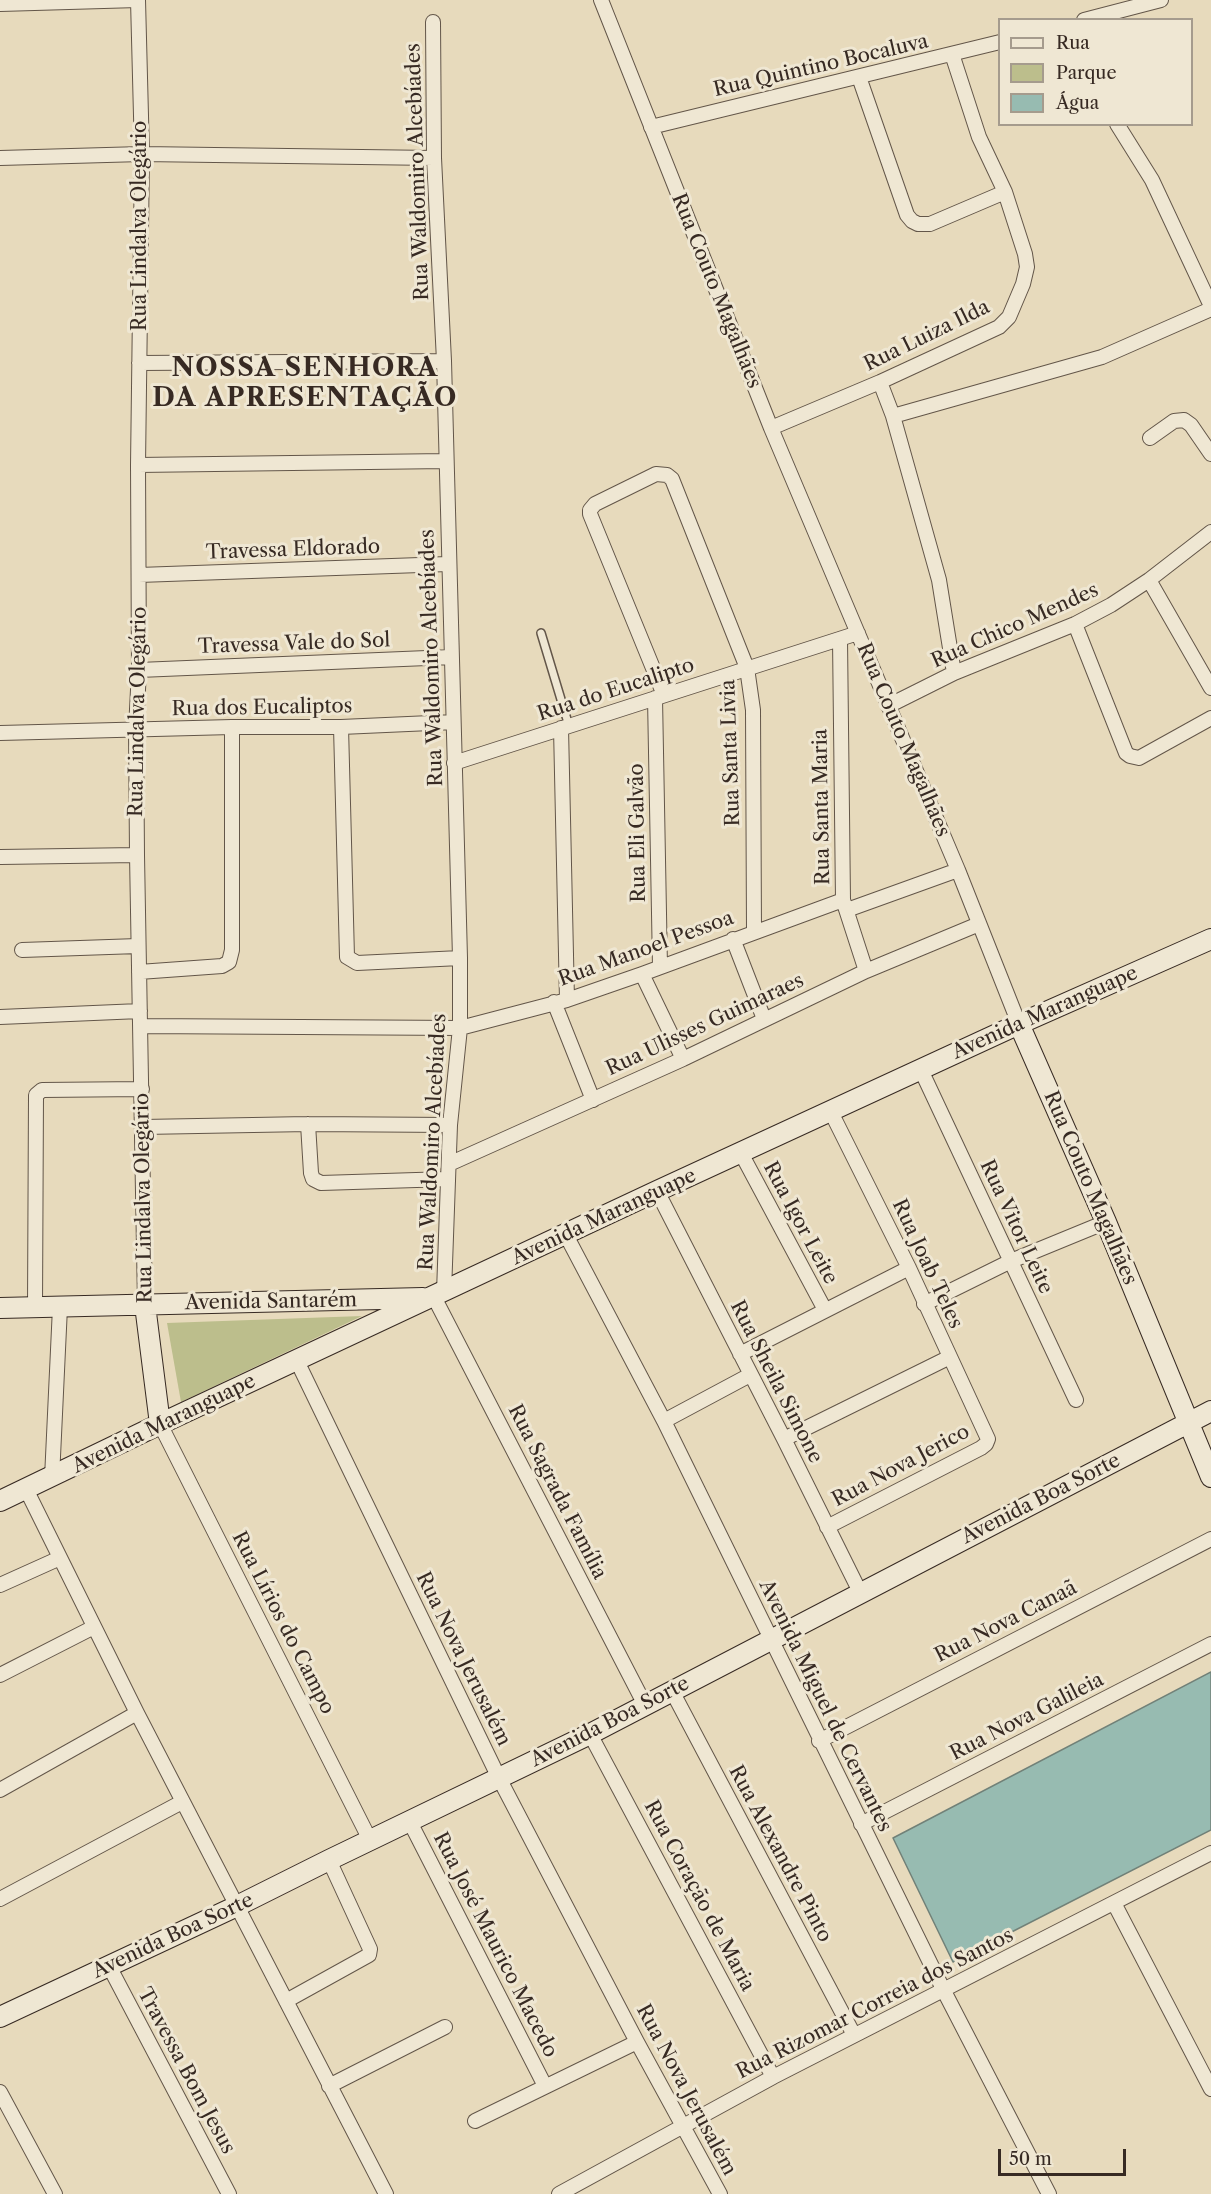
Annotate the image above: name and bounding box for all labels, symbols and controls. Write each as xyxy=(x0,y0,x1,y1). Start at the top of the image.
legend xyxy=(998,18,1193,126)
street label: Rua Quintino Bocaluva xyxy=(711,30,931,102)
text: Rua xyxy=(1056,32,1090,54)
street label: Rua Waldomiro Alcebíades xyxy=(402,43,434,301)
text: Parque xyxy=(1056,62,1117,84)
text: Água xyxy=(1056,92,1099,114)
street label: Rua Lindalva Olegário xyxy=(128,121,152,331)
street label: Rua Couto Magalhães xyxy=(666,190,766,392)
street label: Rua Luiza Ilda xyxy=(860,295,994,377)
district label: NOSSA SENHORA DA APRESENTAÇÃO xyxy=(152,352,458,414)
street label: Rua Waldomiro Alcebíades xyxy=(416,529,448,787)
street label: Travessa Eldorado xyxy=(205,535,381,565)
street label: Rua Chico Mendes xyxy=(928,578,1102,674)
street label: Rua Lindalva Olegário xyxy=(124,607,152,817)
street label: Travessa Vale do Sol xyxy=(197,629,391,659)
street label: Rua Couto Magalhães xyxy=(851,640,955,840)
street label: Rua do Eucalipto xyxy=(535,653,697,727)
street label: Rua Santa Livia xyxy=(716,679,746,827)
street label: Rua dos Eucaliptos xyxy=(171,694,353,722)
street label: Rua Santa Maria xyxy=(809,729,835,885)
street label: Rua Eli Galvão xyxy=(625,763,651,903)
street label: Rua Manoel Pessoa xyxy=(555,906,737,992)
street label: Avenida Maranguape xyxy=(948,961,1142,1065)
street label: Rua Ulisses Guimaraes xyxy=(602,969,808,1081)
street label: Rua Waldomiro Alcebíades xyxy=(414,1013,452,1271)
street label: Rua Couto Magalhães xyxy=(1038,1088,1142,1288)
street label: Rua Lindalva Olegário xyxy=(130,1093,158,1303)
street label: Rua Vitor Leite xyxy=(974,1156,1058,1298)
street label: Rua Igor Leite xyxy=(758,1158,842,1288)
street label: Avenida Maranguape xyxy=(508,1164,700,1270)
street label: Rua Joab Teles xyxy=(887,1196,967,1332)
street label: Avenida Santarém xyxy=(185,1288,357,1316)
street label: Rua Sheila Simone xyxy=(725,1297,827,1467)
street label: Avenida Maranguape xyxy=(69,1369,259,1479)
street label: Rua Sagrada Família xyxy=(503,1401,611,1583)
street label: Rua Nova Jerico xyxy=(828,1420,974,1512)
street label: Avenida Boa Sorte xyxy=(958,1449,1124,1549)
street label: Rua Lírios do Campo xyxy=(227,1528,339,1718)
street label: Rua Nova Jerusalém xyxy=(410,1568,516,1750)
street label: Avenida Miguel de Cervantes xyxy=(753,1576,897,1836)
street label: Rua Nova Canaã xyxy=(931,1576,1081,1668)
street label: Rua Nova Galileia xyxy=(946,1668,1108,1766)
street label: Avenida Boa Sorte xyxy=(527,1672,693,1772)
street label: Rua Alexandre Pinto xyxy=(723,1762,837,1946)
street label: Rua Coração de Maria xyxy=(639,1797,759,1995)
street label: Rua José Maurico Macedo xyxy=(428,1828,562,2062)
street label: Avenida Boa Sorte xyxy=(89,1888,257,1984)
street label: Rua Rizomar Correia dos Santos xyxy=(732,1923,1018,2085)
street label: Travessa Bom Jesus xyxy=(132,1984,240,2158)
street label: Rua Nova Jerusalém xyxy=(631,2000,741,2180)
scale bar xyxy=(1001,2137,1128,2175)
text: 50 m xyxy=(1009,2148,1052,2170)

